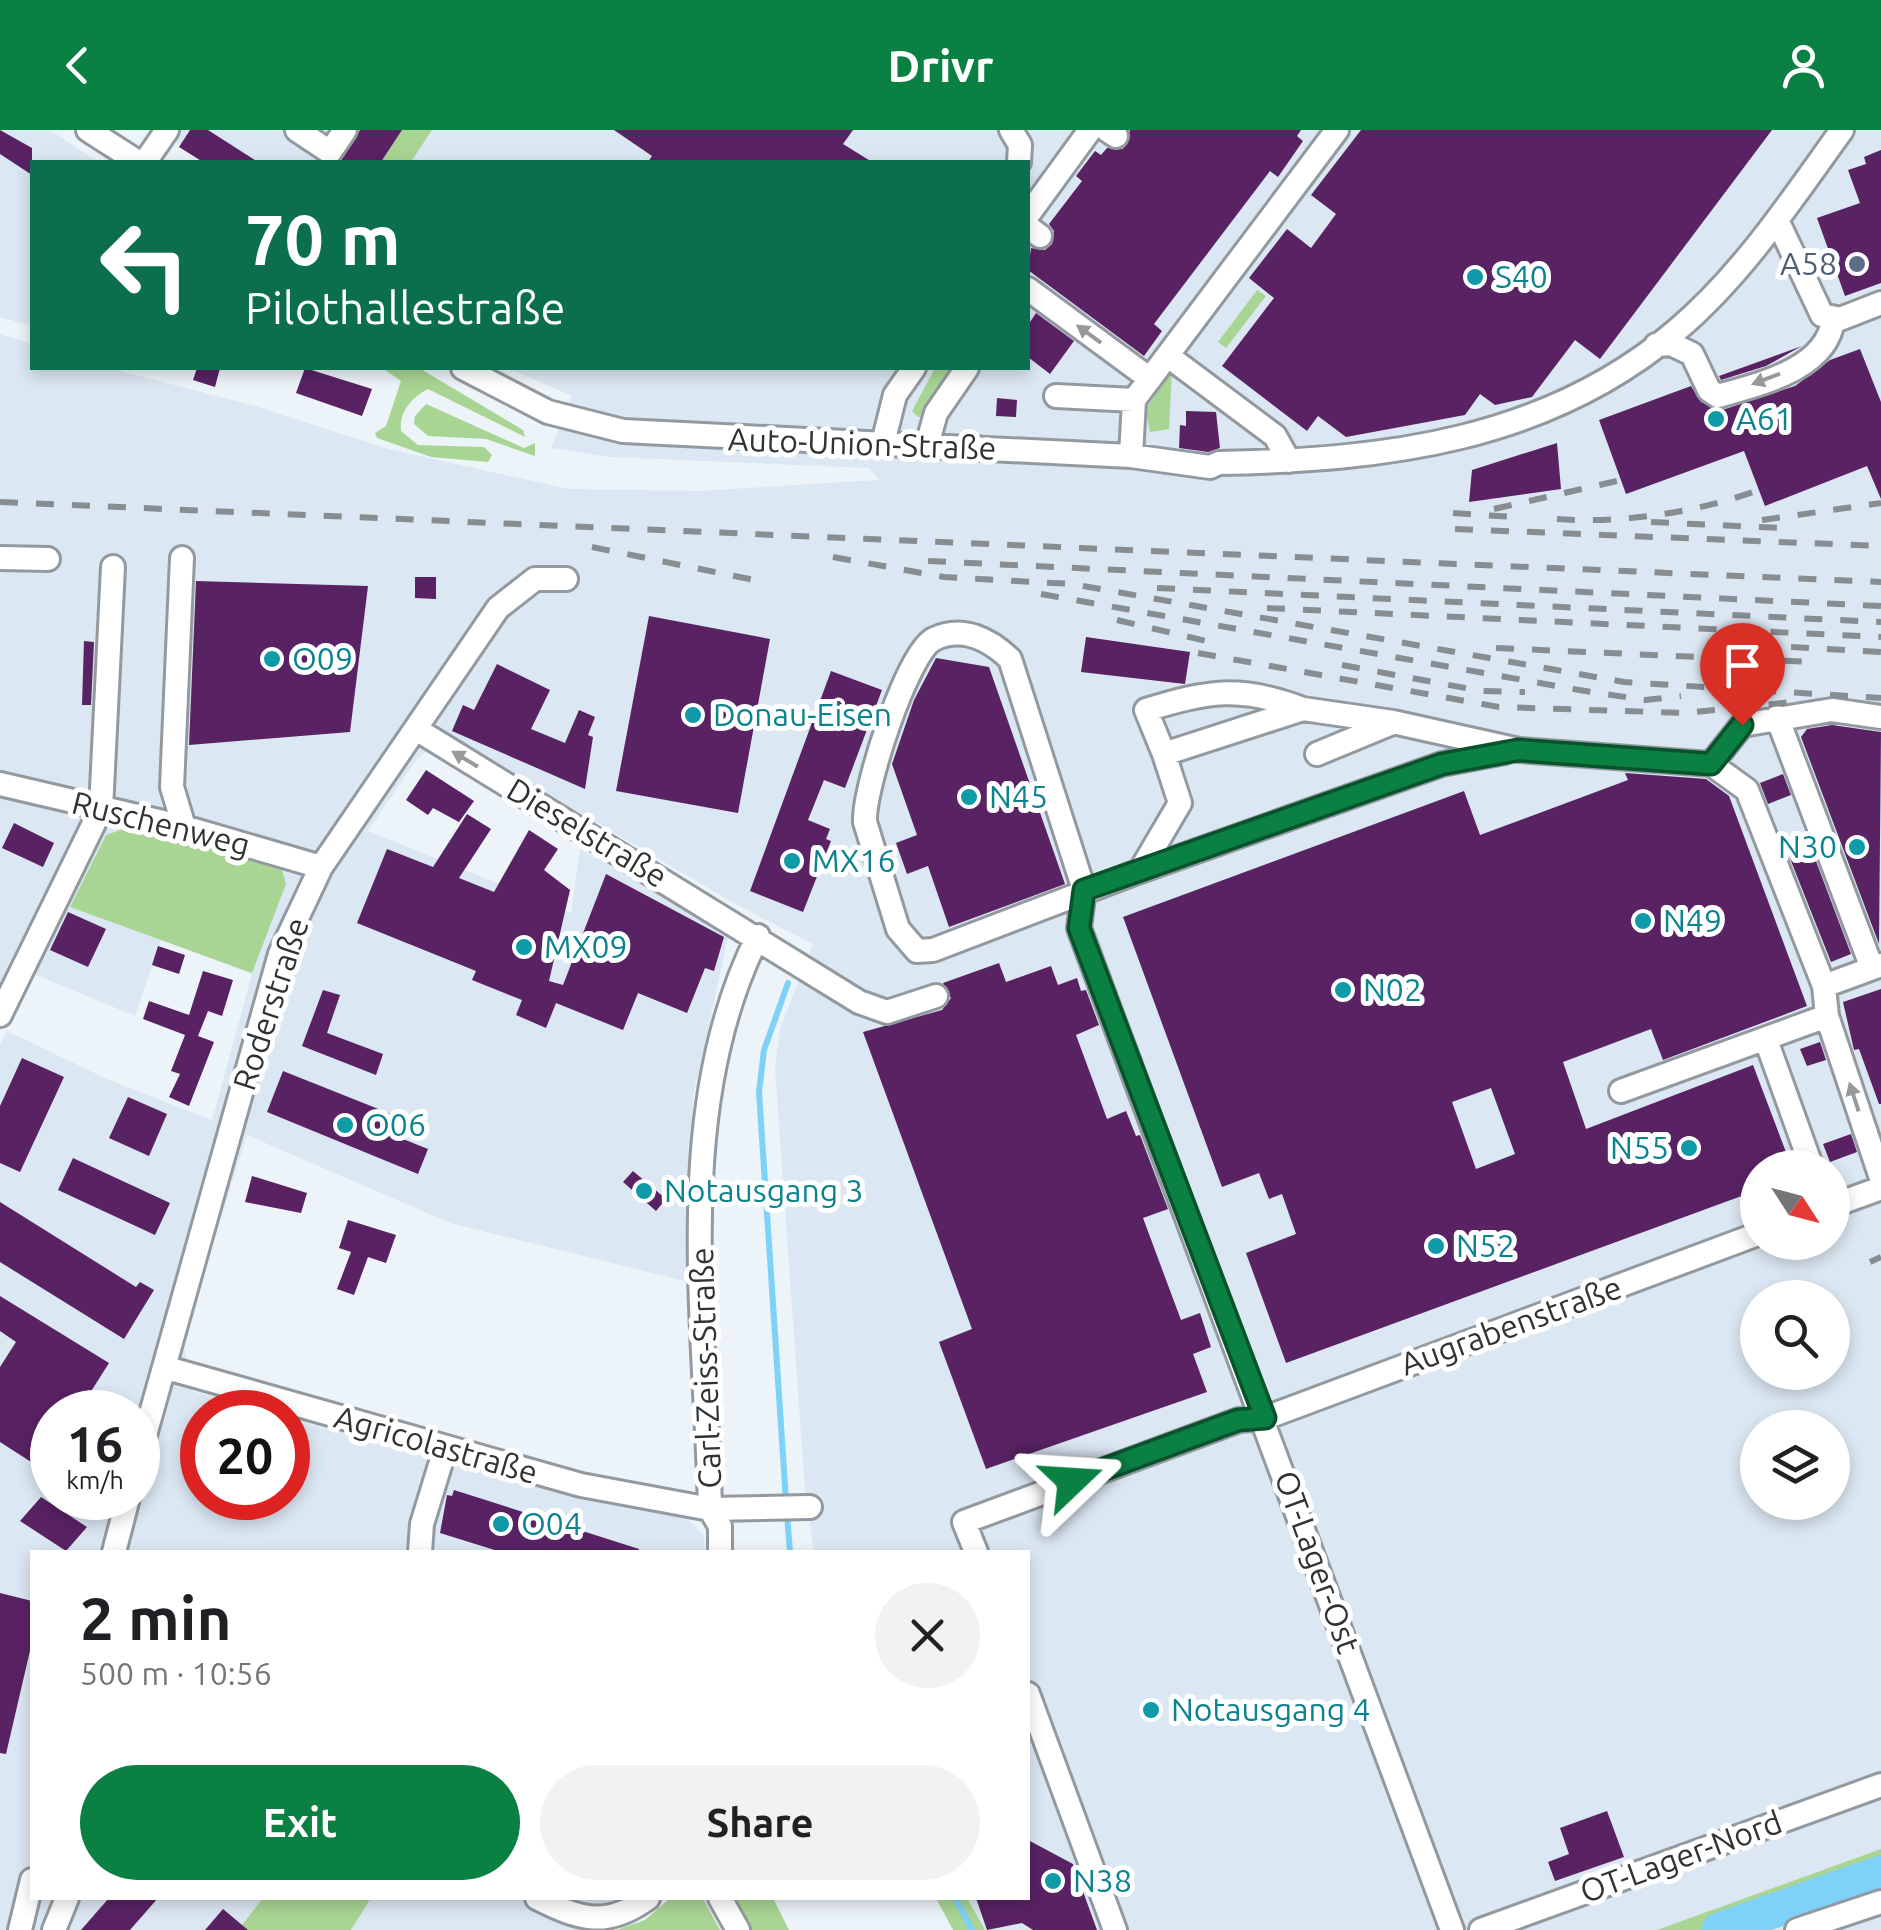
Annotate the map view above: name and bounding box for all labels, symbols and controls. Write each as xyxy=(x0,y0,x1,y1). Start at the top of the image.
icon: back xyxy=(50,38,105,93)
icon: person xyxy=(1776,38,1831,93)
text: Drivr xyxy=(888,40,993,91)
icon: left xyxy=(80,200,210,330)
text: 70 m xyxy=(245,200,401,278)
place label: A58 xyxy=(1780,245,1837,281)
marker: A58 xyxy=(1846,253,1868,275)
place label: S40 xyxy=(1495,258,1548,294)
marker: S40 xyxy=(1464,266,1486,288)
text: Pilothallestraße xyxy=(245,282,565,333)
one-way arrow xyxy=(1076,324,1102,344)
one-way arrow xyxy=(1750,371,1780,387)
place label: A61 xyxy=(1736,400,1793,436)
marker: A61 xyxy=(1705,408,1727,430)
street label: Auto-Union-Straße xyxy=(727,420,997,466)
pin xyxy=(1700,623,1785,726)
icon: arrive xyxy=(1715,638,1770,693)
place label: O09 xyxy=(292,640,353,676)
marker: O09 xyxy=(261,648,283,670)
place label: Donau-Eisen xyxy=(713,696,892,732)
marker: Donau-Eisen xyxy=(682,704,704,726)
one-way arrow xyxy=(451,751,479,768)
street label: Dieselstraße xyxy=(501,770,674,894)
place label: N45 xyxy=(989,778,1048,814)
street label: Ruschenweg xyxy=(69,784,254,863)
marker: N45 xyxy=(958,786,980,808)
place label: N30 xyxy=(1778,828,1837,864)
marker: N30 xyxy=(1846,836,1868,858)
place label: MX16 xyxy=(812,842,896,878)
marker: MX16 xyxy=(781,850,803,872)
place label: N49 xyxy=(1663,902,1722,938)
marker: N49 xyxy=(1632,910,1654,932)
street label: Roderstraße xyxy=(225,913,315,1094)
place label: MX09 xyxy=(544,928,628,964)
marker: MX09 xyxy=(513,936,535,958)
place label: N02 xyxy=(1363,971,1422,1007)
marker: N02 xyxy=(1332,979,1354,1001)
one-way arrow xyxy=(1845,1081,1860,1111)
place label: O06 xyxy=(365,1106,426,1142)
marker: O06 xyxy=(334,1114,356,1136)
place label: N55 xyxy=(1610,1129,1669,1165)
marker: N55 xyxy=(1678,1137,1700,1159)
north arrow xyxy=(1740,1150,1850,1260)
map controls xyxy=(1740,1150,1850,1520)
place label: Notausgang 3 xyxy=(664,1172,864,1208)
marker: Notausgang 3 xyxy=(633,1180,655,1202)
place label: N52 xyxy=(1456,1227,1515,1263)
marker: N52 xyxy=(1425,1235,1447,1257)
street label: Carl-Zeiss-Straße xyxy=(683,1247,727,1489)
street label: Augrabenstraße xyxy=(1395,1268,1626,1382)
button: search xyxy=(1740,1280,1850,1390)
speed limit sign: 20 xyxy=(180,1390,310,1520)
street label: Agricolastraße xyxy=(331,1398,542,1490)
button: layers xyxy=(1740,1410,1850,1520)
text: 16 xyxy=(67,1415,123,1471)
position arrow xyxy=(1020,1429,1124,1533)
text: km/h xyxy=(66,1466,124,1494)
street label: OT-Lager-Ost xyxy=(1268,1466,1368,1658)
place label: O04 xyxy=(521,1505,582,1541)
marker: O04 xyxy=(490,1513,512,1535)
button: close xyxy=(875,1583,980,1688)
text: 2 min xyxy=(80,1584,232,1651)
text: 500 m · 10:56 xyxy=(80,1655,272,1691)
place label: Notausgang 4 xyxy=(1171,1691,1371,1727)
marker: Notausgang 4 xyxy=(1140,1699,1162,1721)
button: Exit xyxy=(80,1765,520,1880)
button: Share xyxy=(540,1765,980,1880)
street label: OT-Lager-Nord xyxy=(1575,1803,1786,1909)
place label: N38 xyxy=(1073,1862,1132,1898)
marker: N38 xyxy=(1042,1870,1064,1892)

